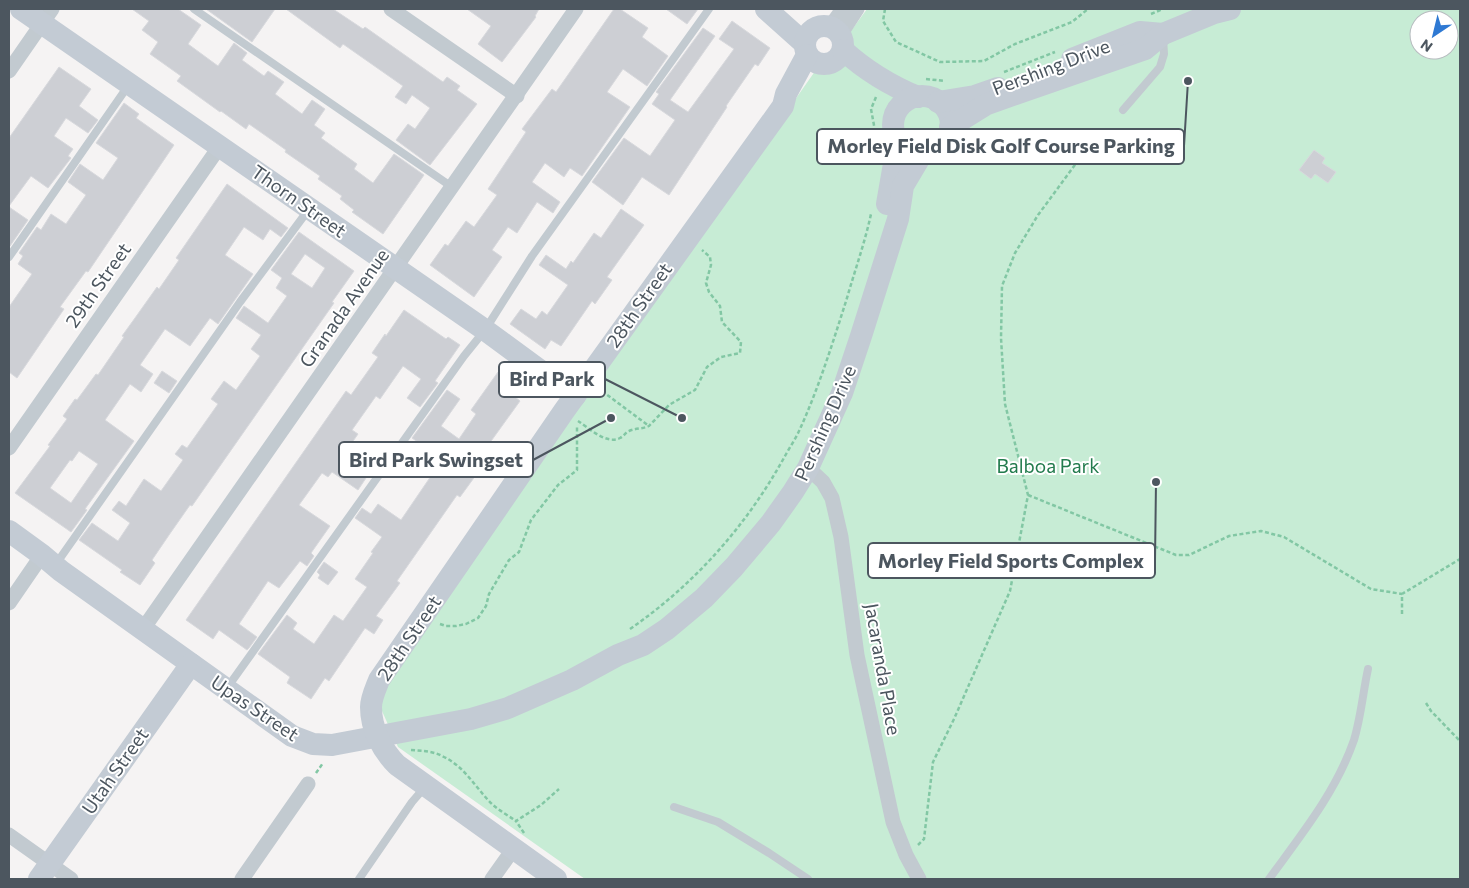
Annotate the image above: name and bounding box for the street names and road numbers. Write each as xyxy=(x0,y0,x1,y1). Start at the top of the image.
street label: Pershing Drive xyxy=(989,34,1113,99)
street label: Thorn Street xyxy=(248,160,351,242)
street label: 29th Street xyxy=(60,238,135,331)
street label: Granada Avenue xyxy=(294,244,393,372)
street label: 28th Street xyxy=(601,258,676,351)
street label: Pershing Drive xyxy=(789,361,860,484)
street label: 28th Street xyxy=(372,590,446,685)
street label: Jacaranda Place xyxy=(861,601,906,737)
street label: Upas Street xyxy=(207,670,304,745)
street label: Utah Street xyxy=(77,723,153,818)

